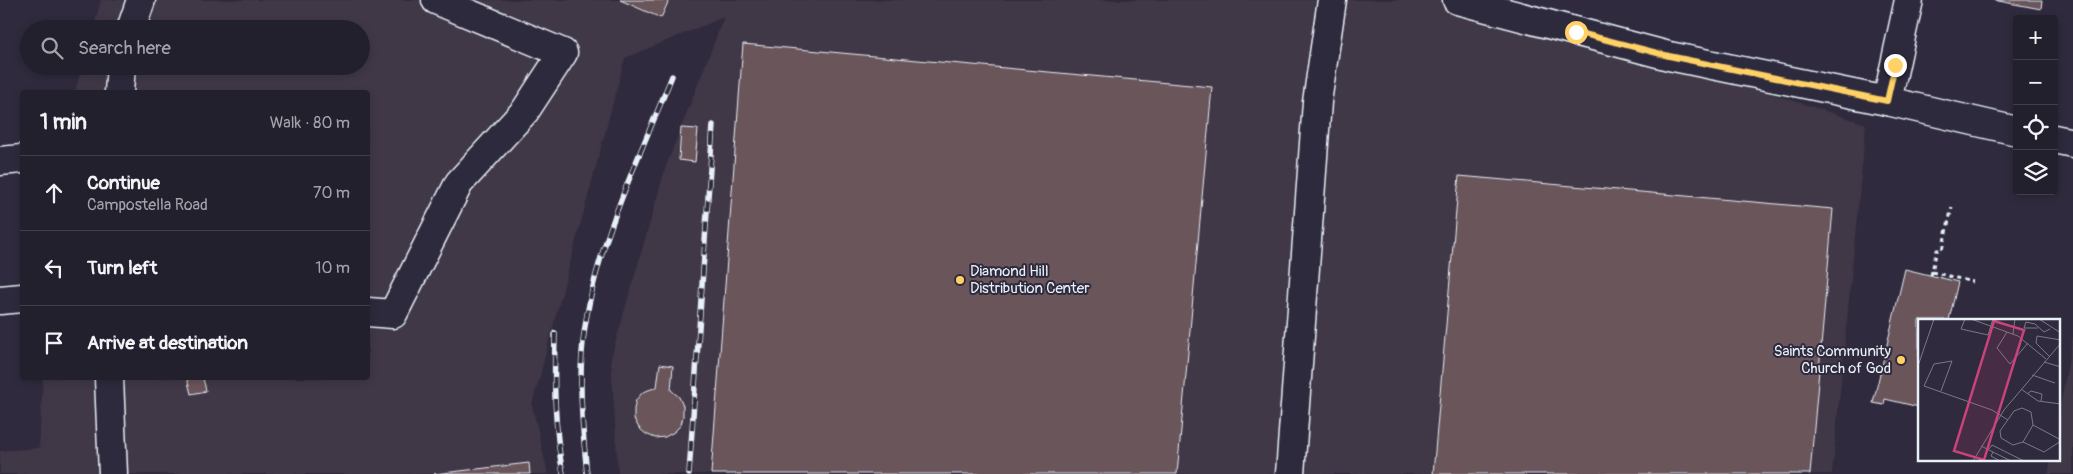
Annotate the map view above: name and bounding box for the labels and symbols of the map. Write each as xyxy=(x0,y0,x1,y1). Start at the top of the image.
route start xyxy=(1565,21,1588,44)
route end xyxy=(1884,54,1907,77)
place label: Diamond Hill Distribution Center xyxy=(970,262,1090,298)
marker: Diamond Hill Distribution Center xyxy=(954,274,966,286)
inset map xyxy=(1918,319,2060,462)
place label: Saints Community Church of God xyxy=(1774,342,1892,378)
marker: Saints Community Church of God xyxy=(1895,354,1907,366)

